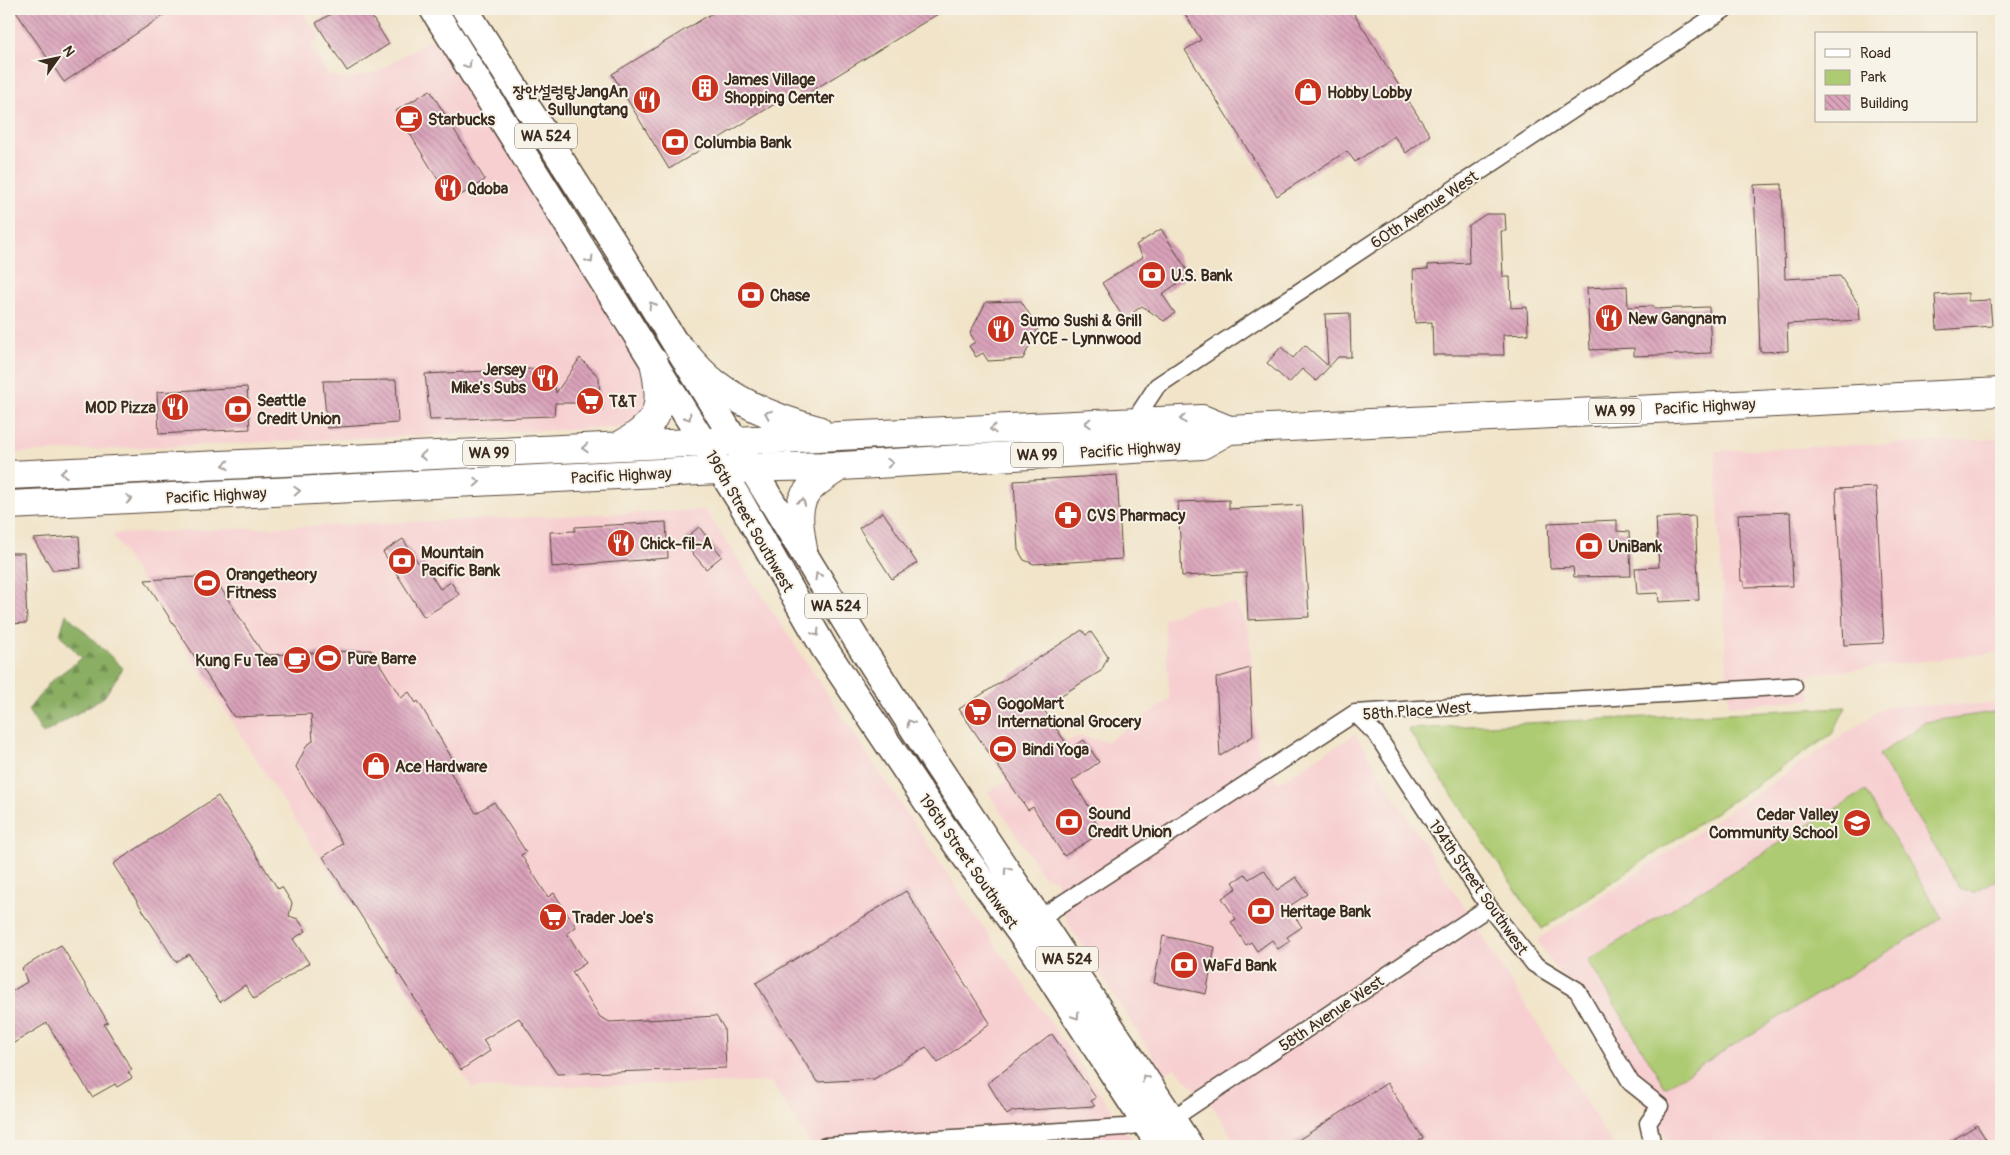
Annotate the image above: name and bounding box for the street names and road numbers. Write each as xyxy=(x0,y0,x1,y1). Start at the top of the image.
road number: WA 524 xyxy=(515,124,577,148)
street label: 60th Avenue West xyxy=(1367,166,1483,253)
street label: Pacific Highway xyxy=(1654,394,1756,420)
road number: WA 99 xyxy=(1589,398,1641,424)
street label: Pacific Highway xyxy=(1079,436,1181,464)
road number: WA 99 xyxy=(463,440,515,466)
road number: WA 99 xyxy=(1011,442,1063,468)
street label: 196th Street Southwest xyxy=(700,447,798,596)
street label: Pacific Highway xyxy=(570,463,672,489)
street label: Pacific Highway xyxy=(165,483,267,509)
road number: WA 524 xyxy=(805,594,867,618)
street label: 58th Place West xyxy=(1362,697,1473,725)
street label: 196th Street Southwest xyxy=(914,790,1023,933)
street label: 194th Street Southwest xyxy=(1424,816,1533,959)
road number: WA 524 xyxy=(1036,946,1098,972)
street label: 58th Avenue West xyxy=(1275,971,1388,1056)

